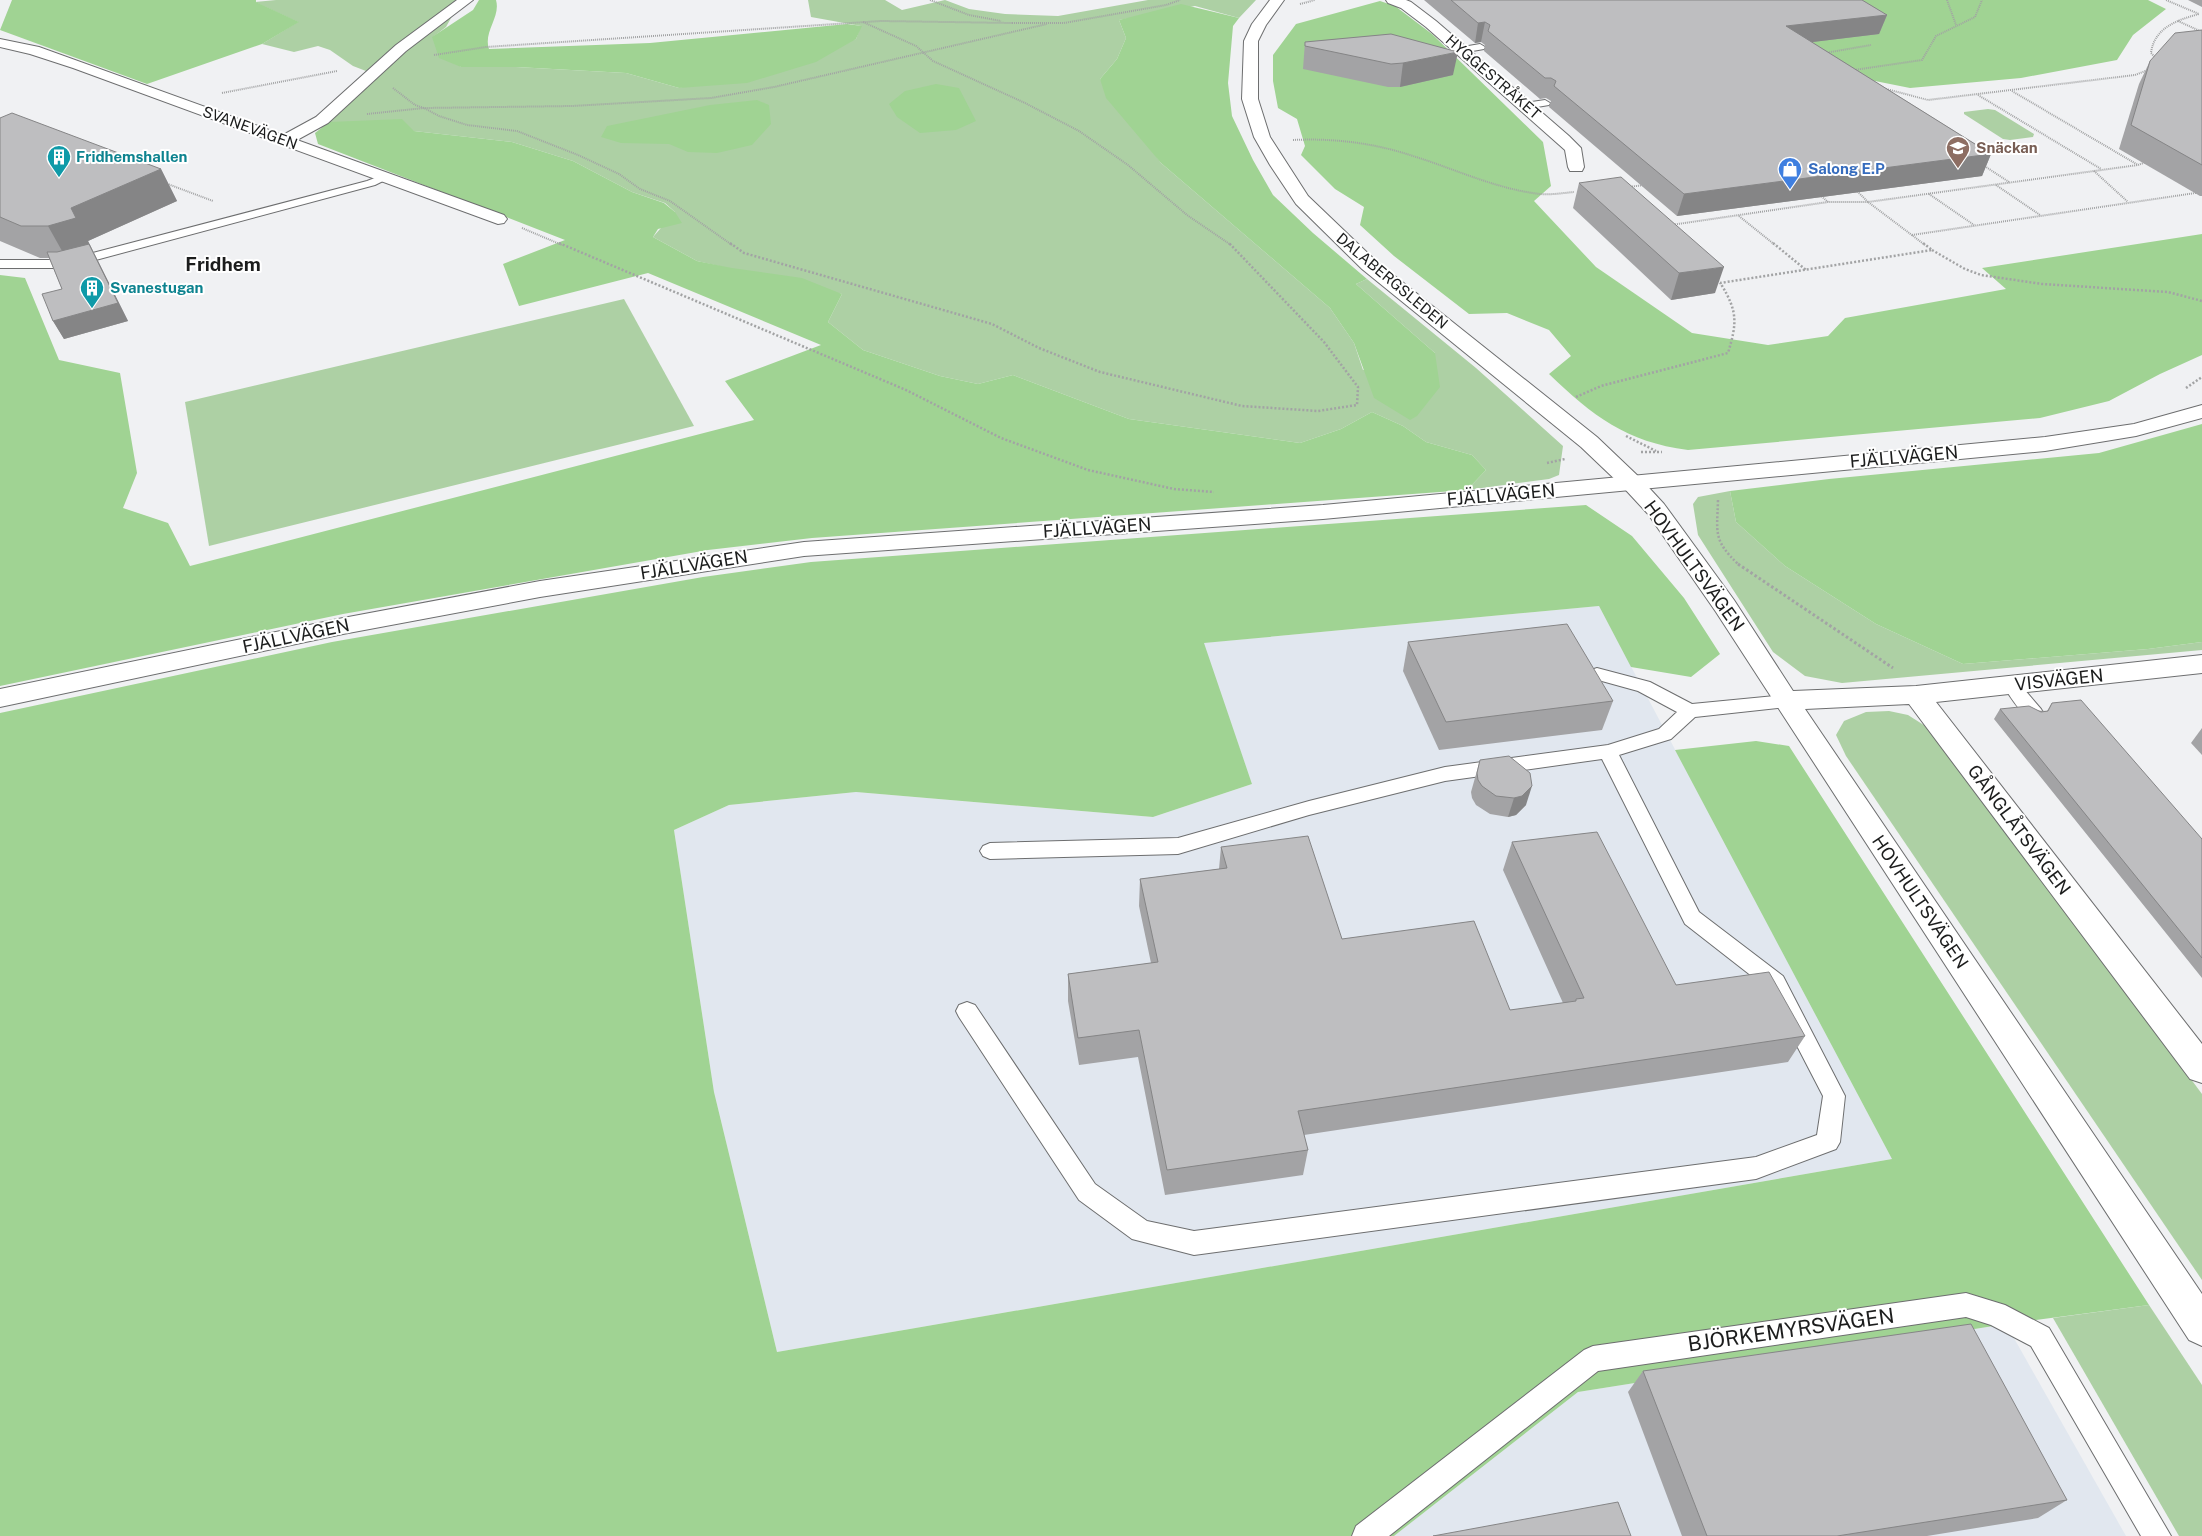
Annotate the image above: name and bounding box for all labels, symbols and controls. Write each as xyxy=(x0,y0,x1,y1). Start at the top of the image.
street label: HYGGESTRÅKET xyxy=(1443,30,1545,122)
street label: SVANEVÄGEN xyxy=(200,102,300,153)
school or university icon: Snäckan xyxy=(1945,135,1971,169)
place label: Snäckan xyxy=(1976,139,2038,156)
building icon: Fridhemshallen xyxy=(46,144,72,178)
place label: Fridhemshallen xyxy=(76,148,188,165)
shop icon: Salong E.P xyxy=(1777,156,1803,190)
place label: Salong E.P xyxy=(1808,160,1885,177)
street label: DALABERGSLEDEN xyxy=(1333,229,1451,332)
district label: Fridhem xyxy=(185,253,261,275)
building icon: Svanestugan xyxy=(79,275,105,309)
place label: Svanestugan xyxy=(110,279,204,296)
street label: FJÄLLVÄGEN xyxy=(1849,440,1959,472)
street label: FJÄLLVÄGEN xyxy=(1446,478,1556,510)
street label: HOVHULTSVÄGEN xyxy=(1640,496,1750,635)
street label: FJÄLLVÄGEN xyxy=(1042,512,1152,542)
street label: FJÄLLVÄGEN xyxy=(638,545,749,583)
street label: FJÄLLVÄGEN xyxy=(240,613,351,657)
street label: VISVÄGEN xyxy=(2013,663,2104,695)
street label: GÅNGLÅTSVÄGEN xyxy=(1964,759,2077,899)
street label: HOVHULTSVÄGEN xyxy=(1868,830,1974,972)
street label: BJÖRKEMYRSVÄGEN xyxy=(1686,1303,1896,1356)

